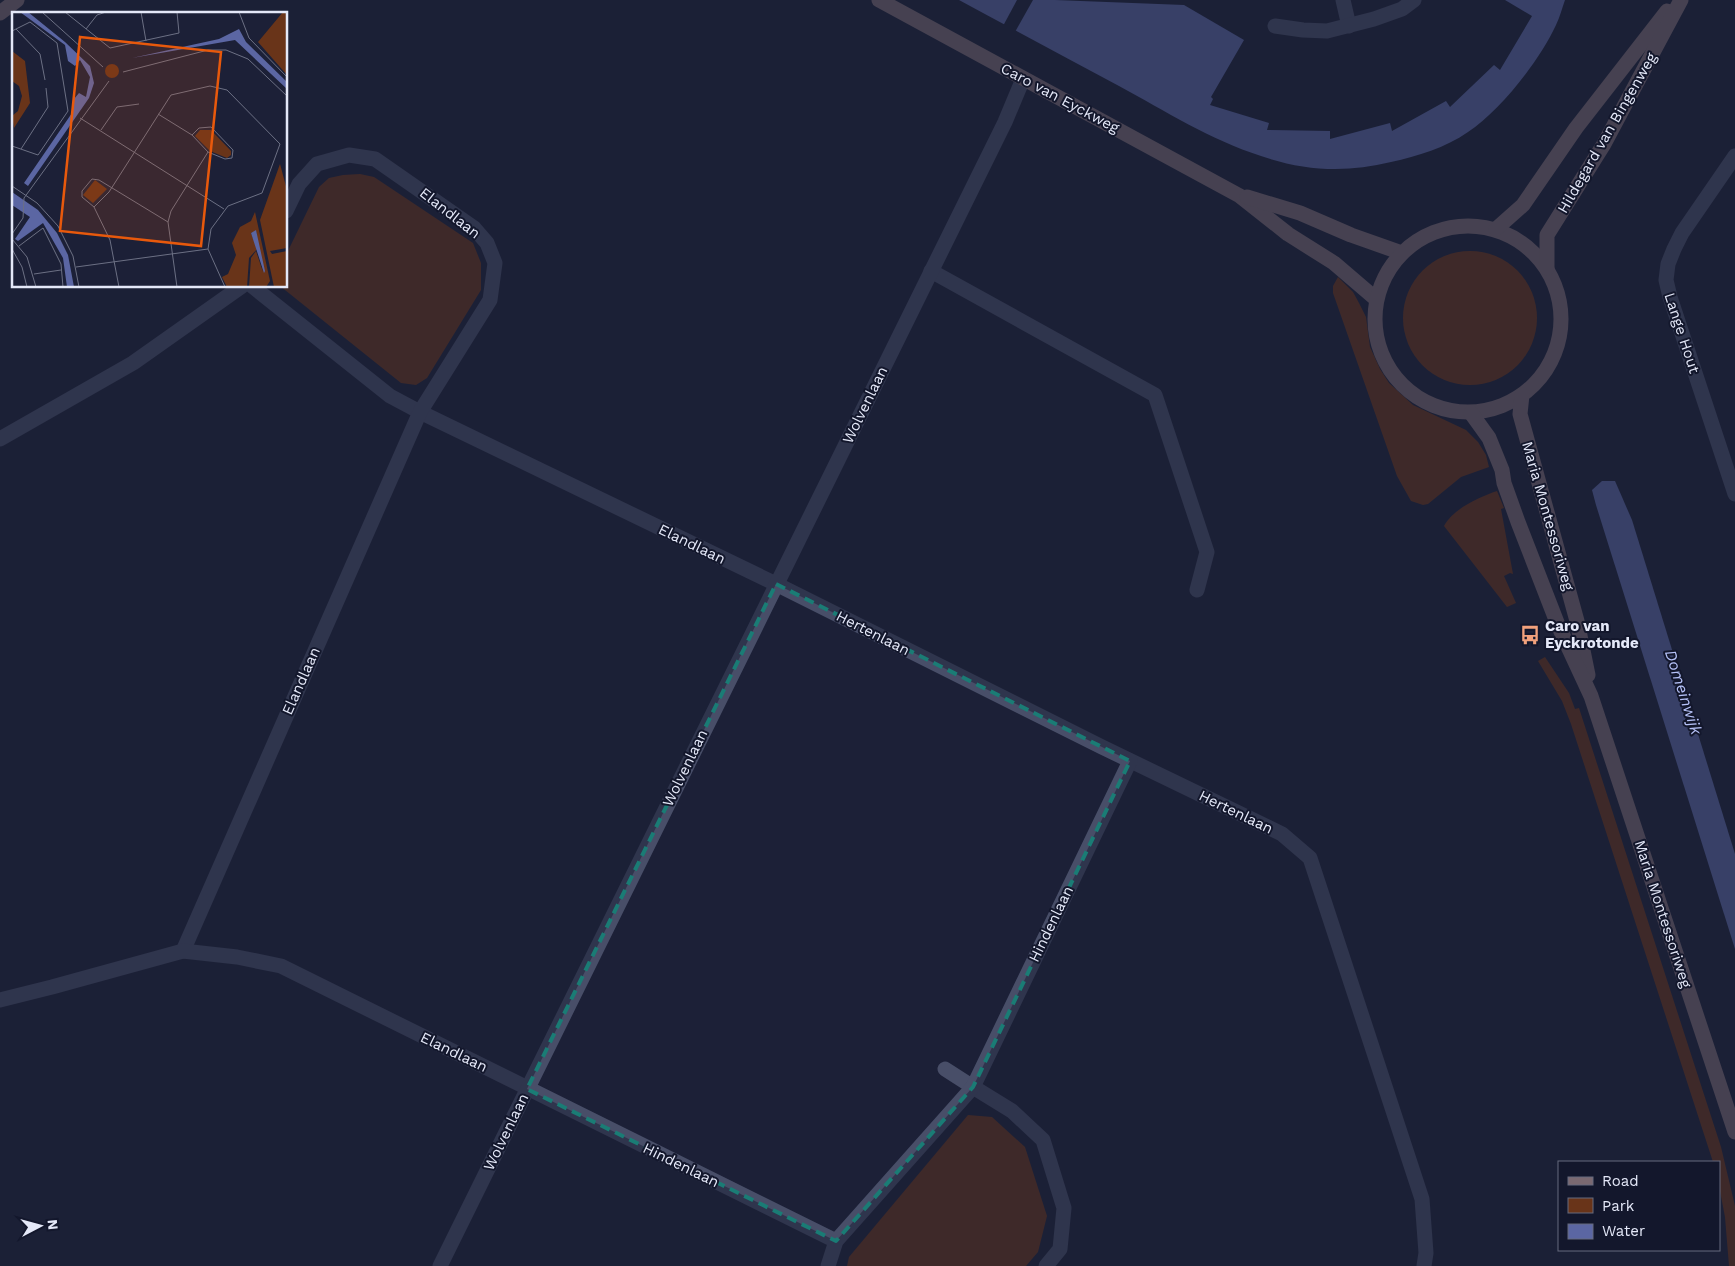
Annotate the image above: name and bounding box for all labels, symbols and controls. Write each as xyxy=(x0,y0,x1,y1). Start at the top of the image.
inset map xyxy=(12,12,288,288)
street label: Hildegard van Bingenweg xyxy=(1554,49,1660,217)
street label: Caro van Eyckweg xyxy=(998,59,1122,137)
street label: Elandlaan xyxy=(416,184,484,242)
street label: Lange Hout xyxy=(1660,290,1704,376)
street label: Wolvenlaan xyxy=(839,363,891,447)
street label: Maria Montessoriweg xyxy=(1518,439,1578,593)
street label: Elandlaan xyxy=(656,520,728,568)
street label: Hertenlaan xyxy=(833,607,913,659)
place label: Caro van Eyckrotonde xyxy=(1545,617,1639,652)
bus stop icon: Caro van Eyckrotonde xyxy=(1519,624,1541,646)
street label: Elandlaan xyxy=(278,644,324,718)
water label: Domeinwijk xyxy=(1661,647,1707,738)
street label: Wolvenlaan xyxy=(659,726,711,810)
street label: Hertenlaan xyxy=(1196,786,1276,838)
street label: Maria Montessoriweg xyxy=(1631,838,1695,990)
street label: Hindenlaan xyxy=(1025,883,1077,965)
street label: Elandlaan xyxy=(418,1028,490,1076)
street label: Wolvenlaan xyxy=(480,1090,532,1174)
street label: Hindenlaan xyxy=(640,1139,722,1191)
legend xyxy=(1558,1161,1720,1251)
text: Road xyxy=(1602,1172,1639,1190)
text: Park xyxy=(1602,1197,1635,1215)
north arrow xyxy=(15,1201,65,1251)
text: N xyxy=(44,1219,61,1231)
text: Water xyxy=(1602,1222,1645,1240)

